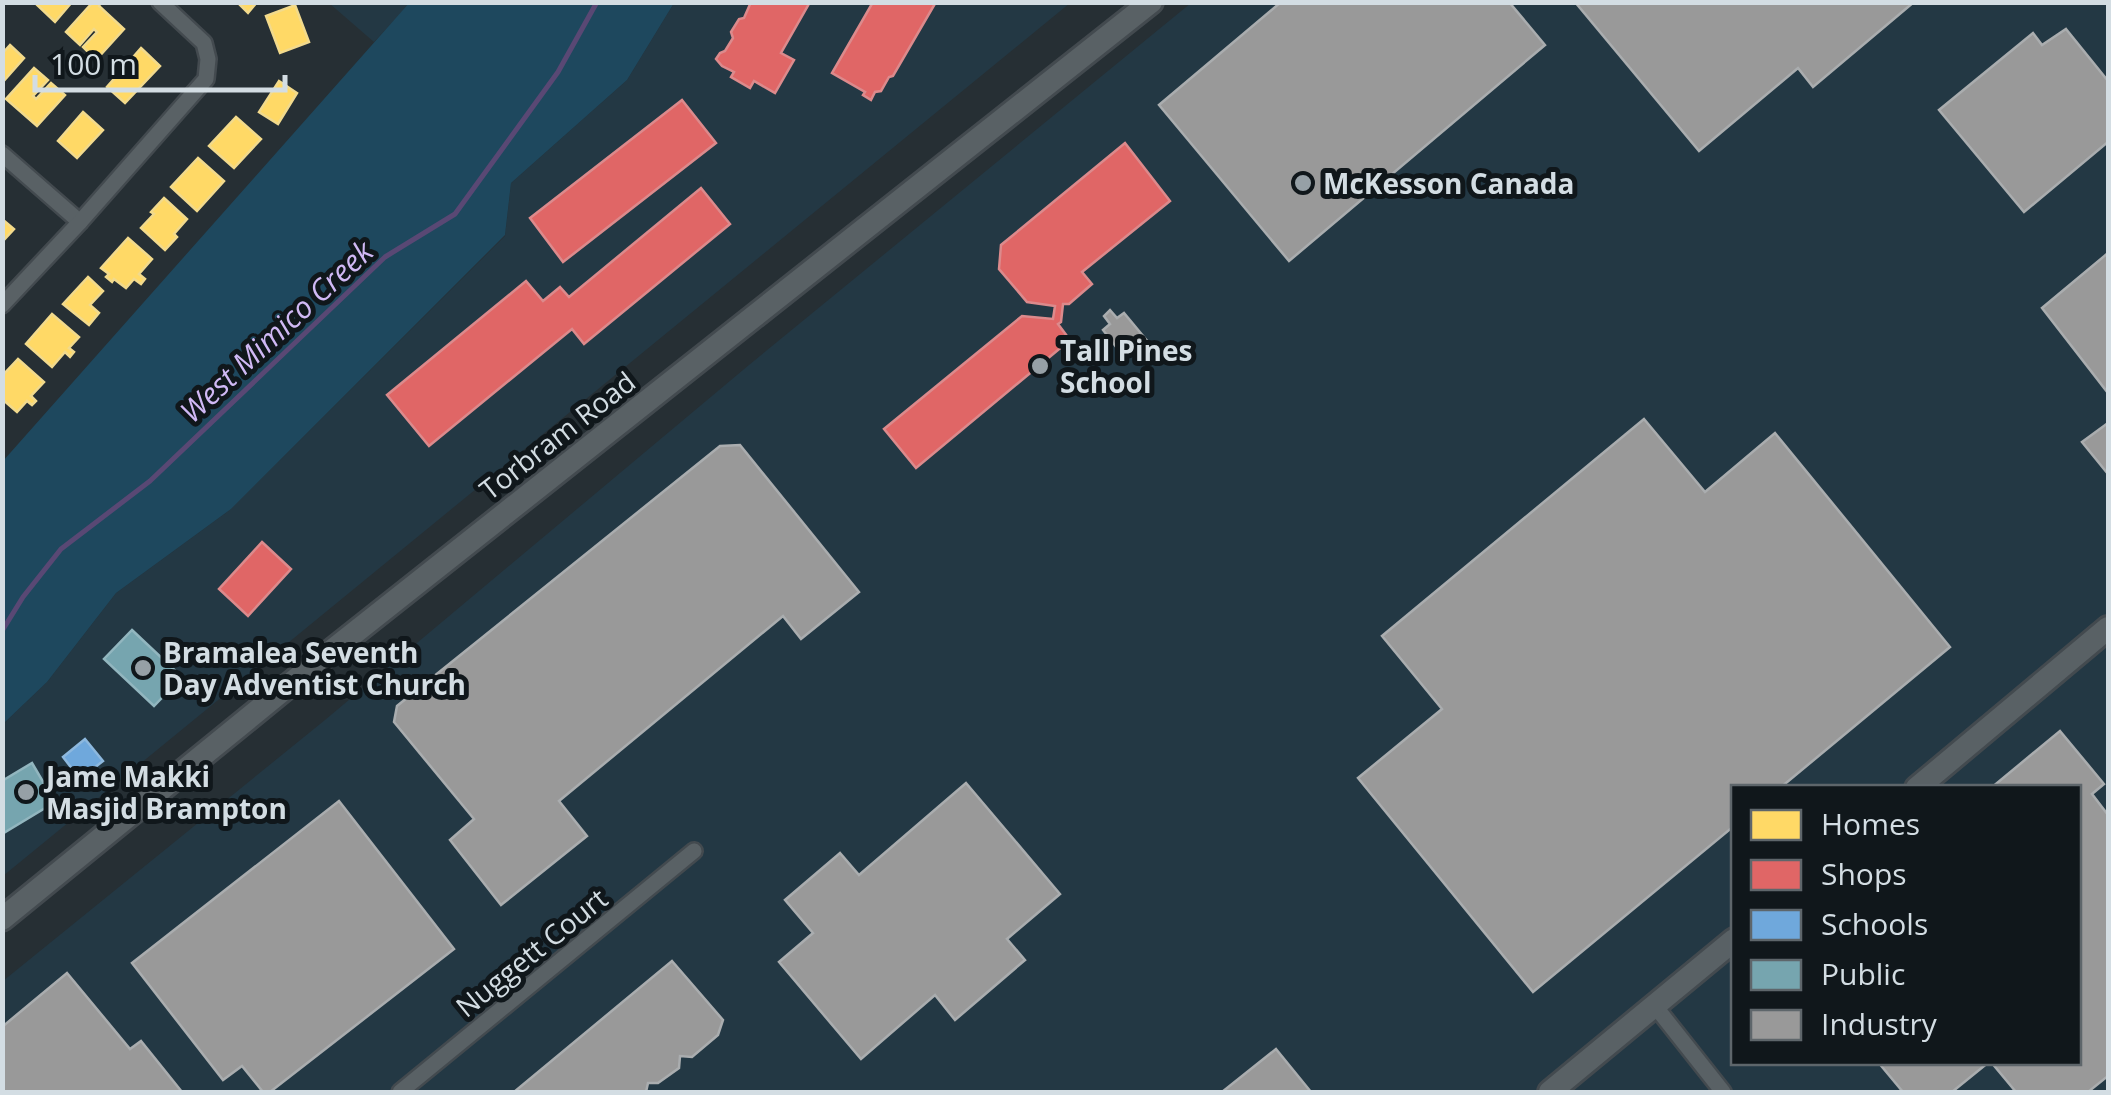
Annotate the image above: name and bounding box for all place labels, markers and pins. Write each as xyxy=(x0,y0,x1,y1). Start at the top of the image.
place label: McKesson Canada xyxy=(1323,164,1574,202)
marker: McKesson Canada xyxy=(1292,172,1314,194)
place label: Tall Pines School xyxy=(1060,331,1192,401)
marker: Tall Pines School xyxy=(1029,355,1051,377)
place label: Bramalea Seventh Day Adventist Church xyxy=(163,633,466,703)
marker: Bramalea Seventh Day Adventist Church xyxy=(132,657,154,679)
place label: Jame Makki Masjid Brampton xyxy=(43,757,287,827)
marker: Jame Makki Masjid Brampton xyxy=(15,781,37,803)

